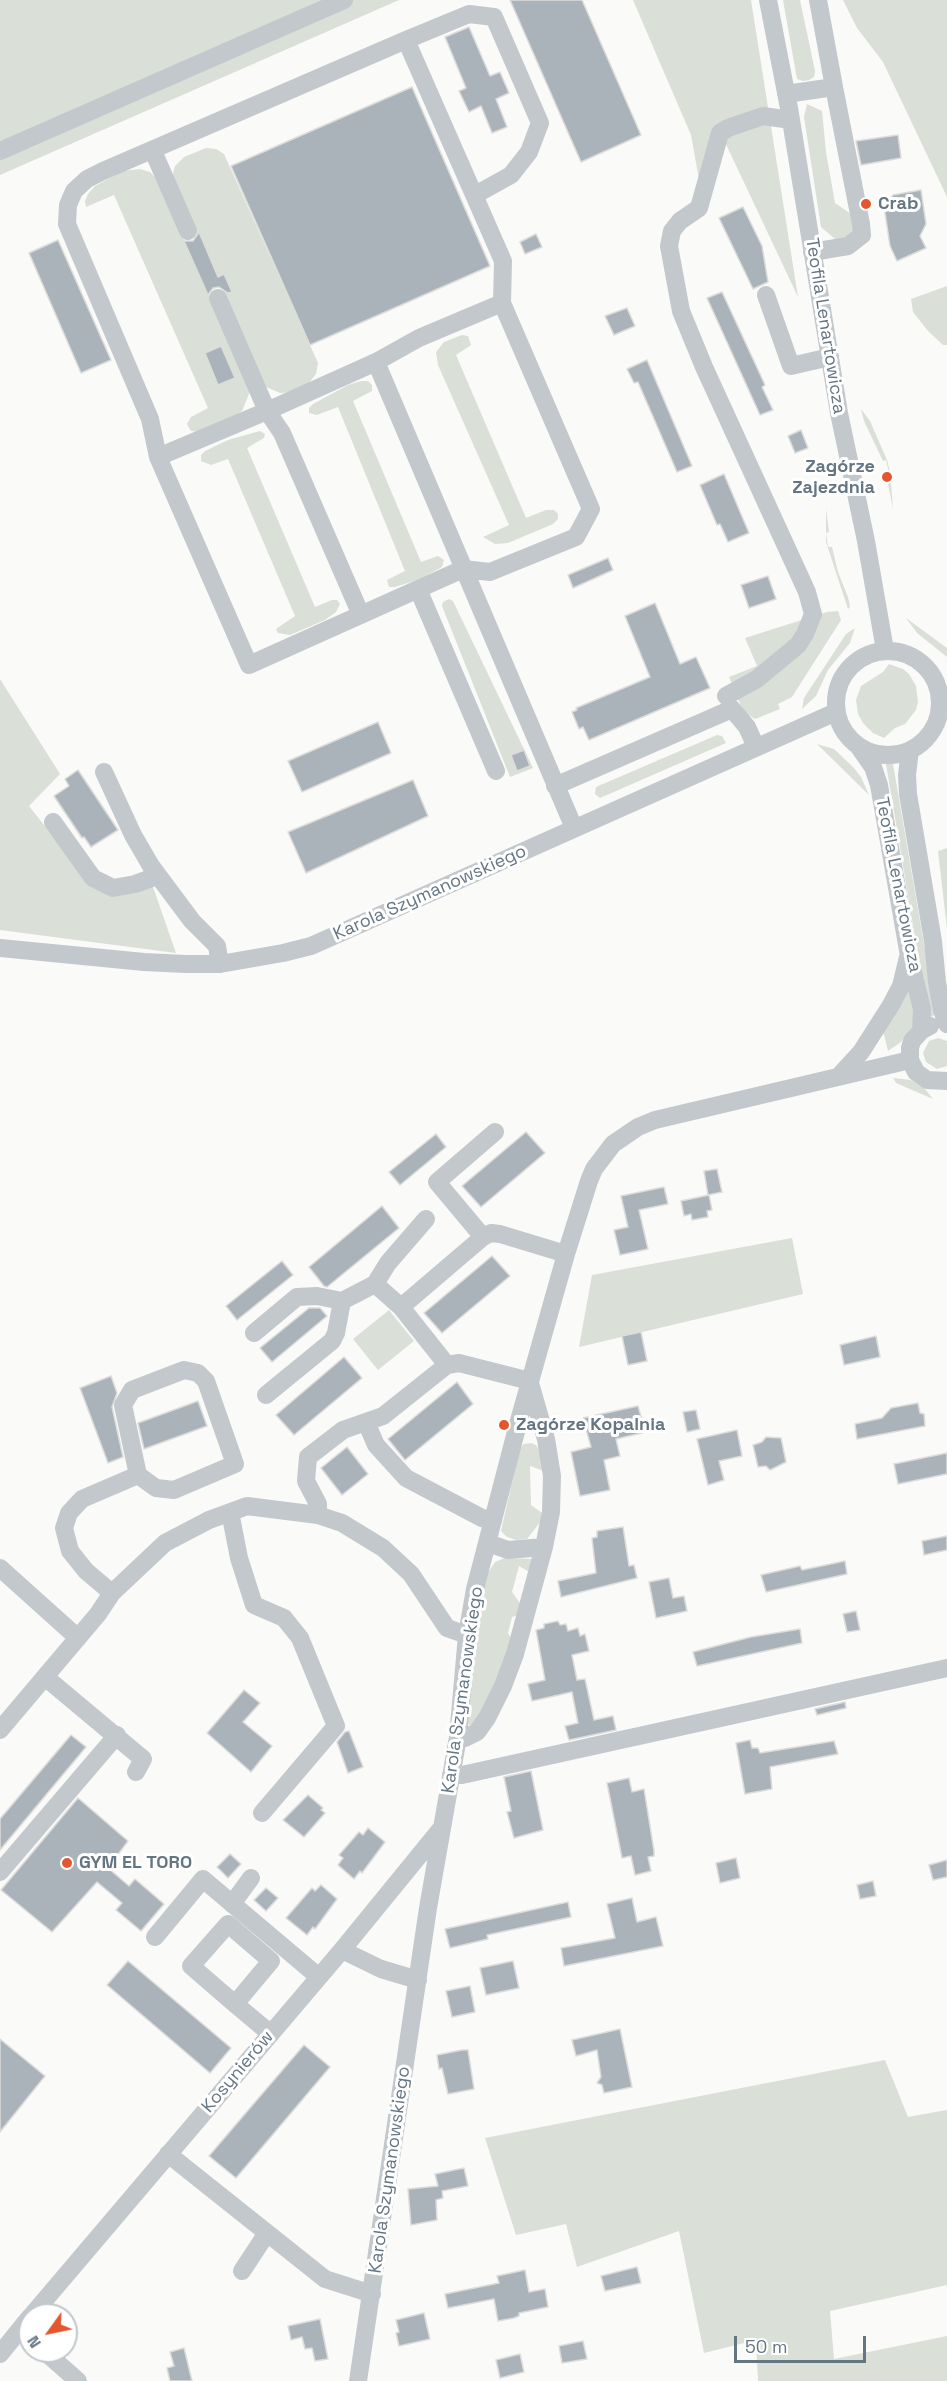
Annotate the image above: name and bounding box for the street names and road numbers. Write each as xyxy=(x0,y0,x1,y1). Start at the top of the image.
street label: Teofila Lenartowicza xyxy=(800,236,850,416)
street label: Teofila Lenartowicza xyxy=(870,796,926,974)
street label: Karola Szymanowskiego xyxy=(330,841,530,945)
street label: Karola Szymanowskiego xyxy=(438,1585,488,1795)
street label: Kosynierów xyxy=(198,2027,278,2117)
street label: Karola Szymanowskiego xyxy=(365,2065,415,2275)

